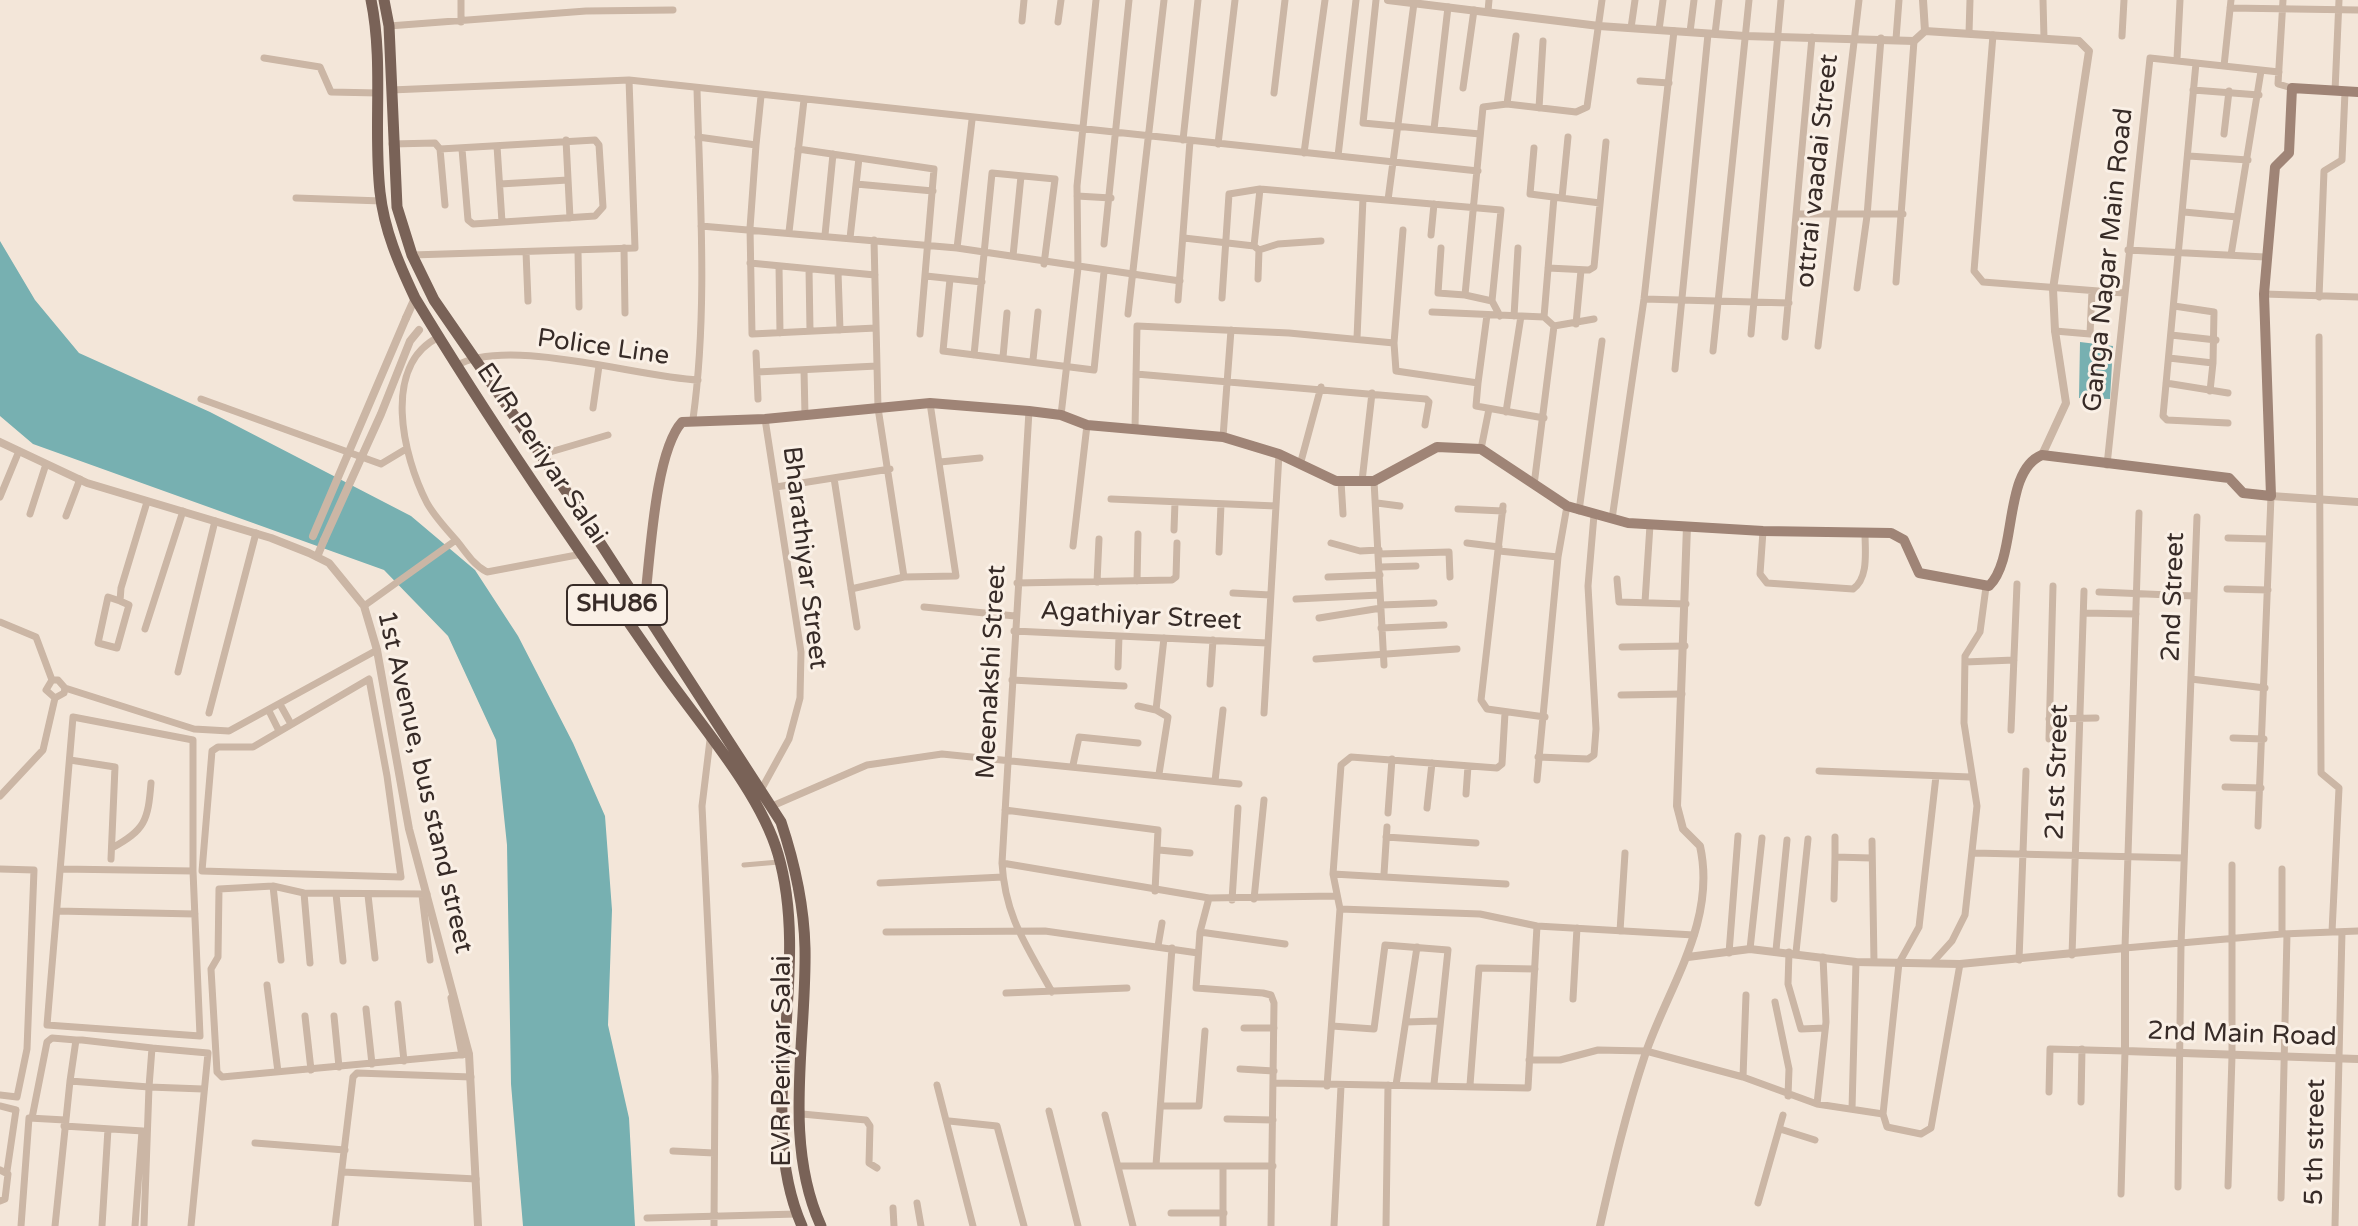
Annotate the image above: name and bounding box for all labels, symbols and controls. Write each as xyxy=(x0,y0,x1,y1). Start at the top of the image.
street label: ottrai vaadai Street xyxy=(1790,53,1846,289)
street label: Ganga Nagar Main Road xyxy=(2078,107,2140,413)
street label: Police Line xyxy=(535,323,671,373)
street label: EVR Periyar Salai xyxy=(469,358,613,550)
street label: Bharathiyar Street xyxy=(775,445,833,671)
street label: 2nd Street xyxy=(2156,532,2192,662)
street label: Meenakshi Street xyxy=(971,564,1013,780)
road number: SHU86 xyxy=(567,585,667,625)
street label: Agathiyar Street xyxy=(1040,596,1242,638)
street label: 1st Avenue, bus stand street xyxy=(369,608,479,956)
street label: 21st Street xyxy=(2040,703,2076,841)
street label: EVR Periyar Salai xyxy=(767,955,799,1167)
street label: 2nd Main Road xyxy=(2147,1016,2337,1054)
street label: 5 th street xyxy=(2299,1078,2333,1206)

